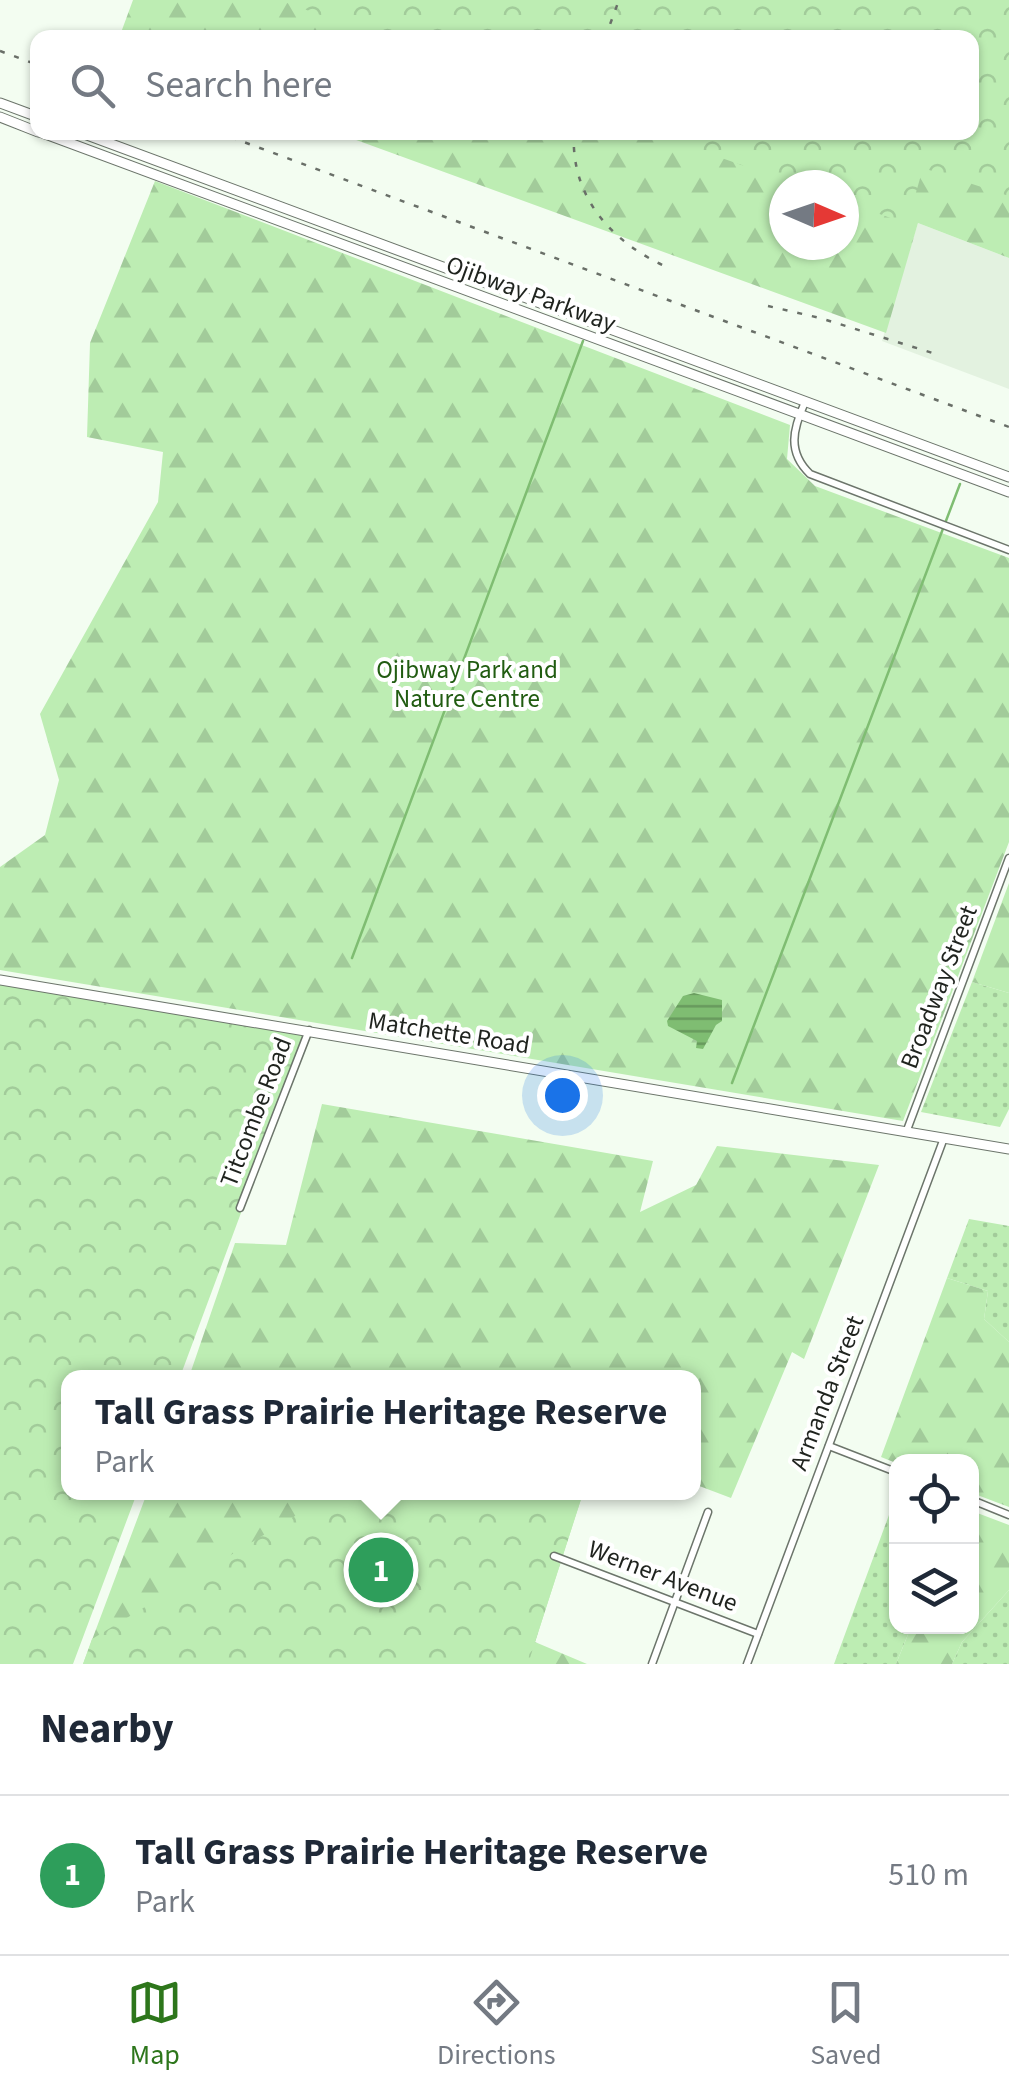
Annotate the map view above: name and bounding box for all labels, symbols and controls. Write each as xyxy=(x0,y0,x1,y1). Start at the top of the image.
search box xyxy=(30,30,979,140)
icon: search xyxy=(65,58,120,113)
text: Search here xyxy=(145,58,332,112)
north arrow xyxy=(769,170,859,260)
street label: Ojibway Parkway xyxy=(441,247,621,342)
park label: Ojibway Park and Nature Centre xyxy=(376,652,558,717)
street label: Broadway Street xyxy=(891,900,987,1074)
street label: Matchette Road xyxy=(366,1002,532,1064)
street label: Titcombe Road xyxy=(211,1032,301,1192)
your location xyxy=(537,1070,588,1121)
street label: Armanda Street xyxy=(781,1310,873,1476)
popup xyxy=(61,1370,701,1500)
text: Tall Grass Prairie Heritage Reserve xyxy=(94,1385,668,1439)
text: Park xyxy=(94,1439,154,1485)
map controls xyxy=(889,1454,979,1634)
button: locate xyxy=(889,1454,979,1544)
street label: Werner Avenue xyxy=(583,1531,743,1621)
pin: 1 xyxy=(348,1532,414,1608)
button: layers xyxy=(889,1544,979,1634)
text: Nearby xyxy=(40,1699,174,1759)
text: Tall Grass Prairie Heritage Reserve xyxy=(135,1825,708,1879)
text: 1 xyxy=(64,1852,81,1898)
text: 510 m xyxy=(888,1852,969,1898)
text: Park xyxy=(135,1879,195,1925)
tab: Map xyxy=(127,1975,182,2075)
tab: Directions xyxy=(437,1975,556,2075)
tab: Saved xyxy=(810,1975,882,2075)

